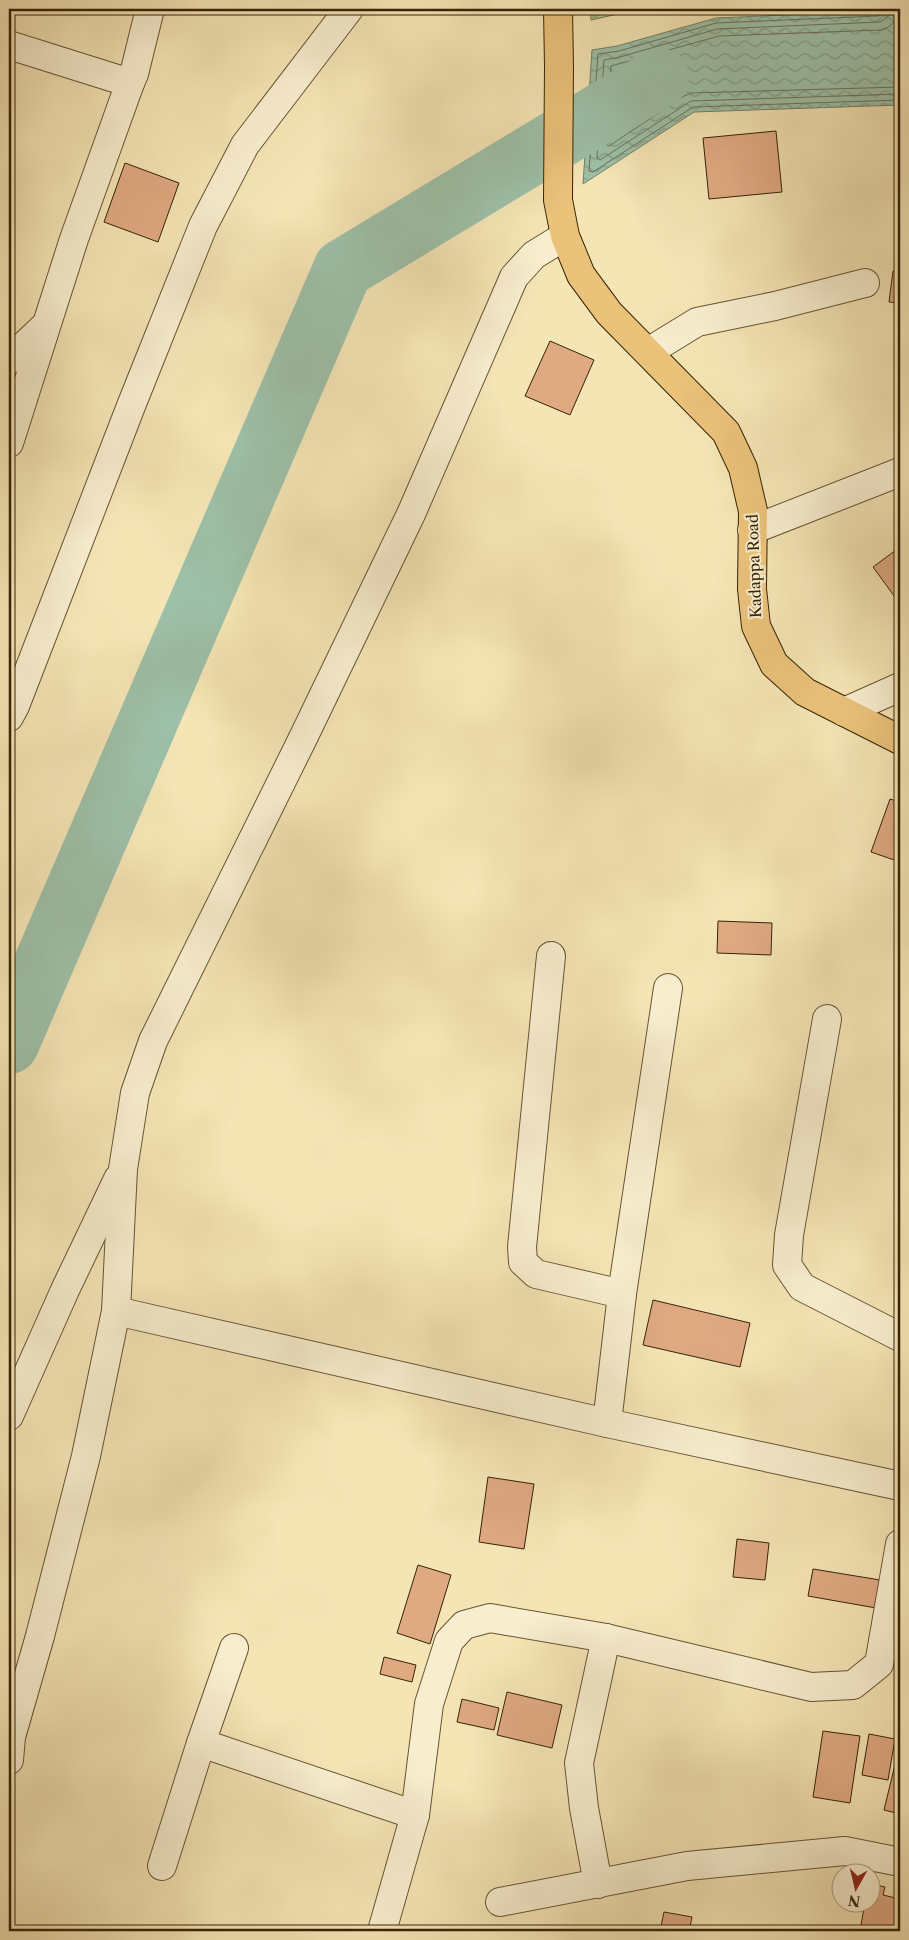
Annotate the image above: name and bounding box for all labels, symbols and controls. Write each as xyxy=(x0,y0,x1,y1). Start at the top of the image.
street label: Kadappa Road xyxy=(743,514,765,618)
north arrow xyxy=(832,1862,882,1912)
text: N xyxy=(847,1891,861,1911)

